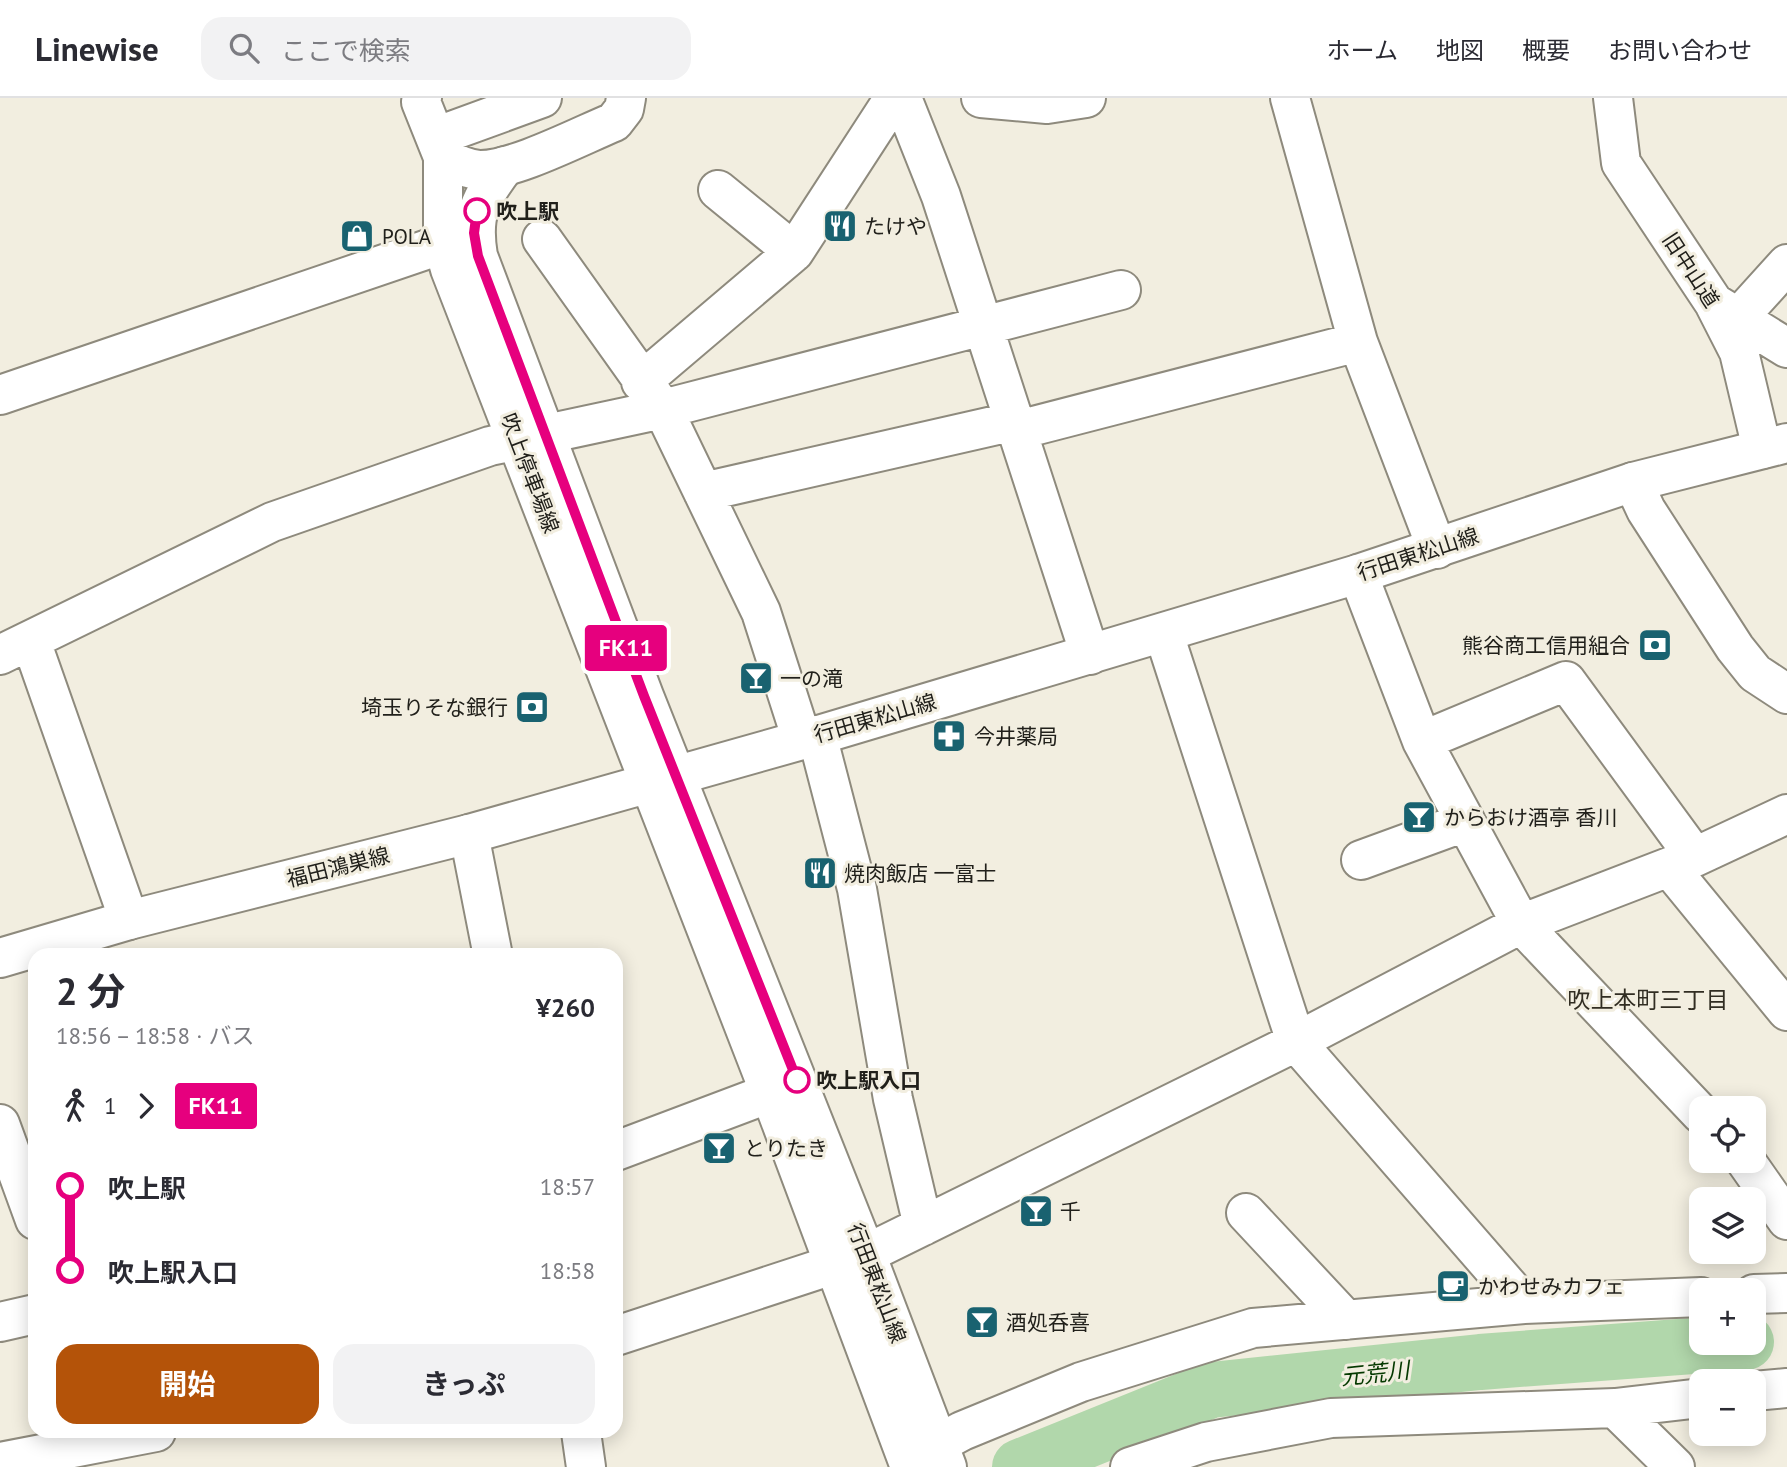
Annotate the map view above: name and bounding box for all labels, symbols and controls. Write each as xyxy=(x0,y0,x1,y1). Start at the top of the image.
search box xyxy=(201,17,691,80)
text: Linewise xyxy=(35,27,159,70)
icon: search xyxy=(225,29,263,67)
text: ここで検索 xyxy=(281,34,411,67)
text: ホーム xyxy=(1327,35,1398,66)
text: 地図 xyxy=(1436,35,1484,66)
text: 概要 xyxy=(1522,35,1570,66)
text: お問い合わせ xyxy=(1608,35,1752,66)
marker: 吹上駅 xyxy=(464,198,490,224)
place label: 吹上駅 xyxy=(496,198,559,225)
restaurant icon: たけや xyxy=(821,207,859,245)
place label: たけや xyxy=(864,213,927,240)
shop icon: POLA xyxy=(338,217,376,255)
place label: POLA xyxy=(382,223,432,250)
street label: 旧中山道 xyxy=(1657,227,1725,313)
street label: 吹上停車場線 xyxy=(495,409,565,537)
street label: 行田東松山線 xyxy=(1354,522,1482,586)
line badge: FK11 xyxy=(577,625,675,671)
bank icon: 熊谷商工信用組合 xyxy=(1636,626,1674,664)
text: FK11 xyxy=(599,632,653,663)
place label: 熊谷商工信用組合 xyxy=(1462,632,1630,659)
bar icon: 一の滝 xyxy=(737,659,775,697)
place label: 一の滝 xyxy=(780,665,843,692)
bank icon: 埼玉りそな銀行 xyxy=(513,688,551,726)
street label: 行田東松山線 xyxy=(811,688,939,748)
place label: 埼玉りそな銀行 xyxy=(361,694,508,721)
pharmacy icon: 今井薬局 xyxy=(930,717,968,755)
place label: 今井薬局 xyxy=(974,723,1058,750)
bar icon: からおけ酒亭 香川 xyxy=(1400,798,1438,836)
place label: からおけ酒亭 香川 xyxy=(1444,804,1618,831)
street label: 福田鴻巣線 xyxy=(284,841,392,893)
restaurant icon: 焼肉飯店 一富士 xyxy=(801,854,839,892)
place label: 焼肉飯店 一富士 xyxy=(844,860,997,887)
text: 2 分 xyxy=(56,966,125,1015)
district label: 吹上本町三丁目 xyxy=(1568,985,1729,1014)
text: ¥260 xyxy=(536,991,595,1024)
text: 18:56 – 18:58 · バス xyxy=(56,1021,255,1050)
marker: 吹上駅入口 xyxy=(784,1067,810,1093)
place label: 吹上駅入口 xyxy=(816,1067,921,1094)
icon: walk xyxy=(56,1087,94,1125)
icon: forward xyxy=(127,1087,165,1125)
text: FK11 xyxy=(189,1090,243,1121)
text: 1 xyxy=(104,1091,117,1120)
map controls xyxy=(1689,1096,1766,1446)
button: locate xyxy=(1689,1096,1766,1173)
bar icon: とりたき xyxy=(700,1129,738,1167)
place label: とりたき xyxy=(744,1135,828,1162)
text: 吹上駅 xyxy=(108,1172,186,1205)
text: 18:57 xyxy=(540,1172,595,1201)
button: layers xyxy=(1689,1187,1766,1264)
bar icon: 千 xyxy=(1017,1192,1055,1230)
place label: 千 xyxy=(1060,1198,1081,1225)
street label: 行田東松山線 xyxy=(842,1219,912,1347)
text: 吹上駅入口 xyxy=(108,1256,238,1289)
text: 18:58 xyxy=(540,1256,595,1285)
cafe icon: かわせみカフェ xyxy=(1434,1267,1472,1305)
place label: かわせみカフェ xyxy=(1478,1273,1625,1300)
button: + xyxy=(1689,1278,1766,1355)
bar icon: 酒処呑喜 xyxy=(963,1303,1001,1341)
place label: 酒処呑喜 xyxy=(1006,1309,1090,1336)
button: 開始 xyxy=(56,1344,319,1424)
button: きっぷ xyxy=(333,1344,595,1424)
water label: 元荒川 xyxy=(1339,1355,1414,1391)
button: − xyxy=(1689,1369,1766,1446)

